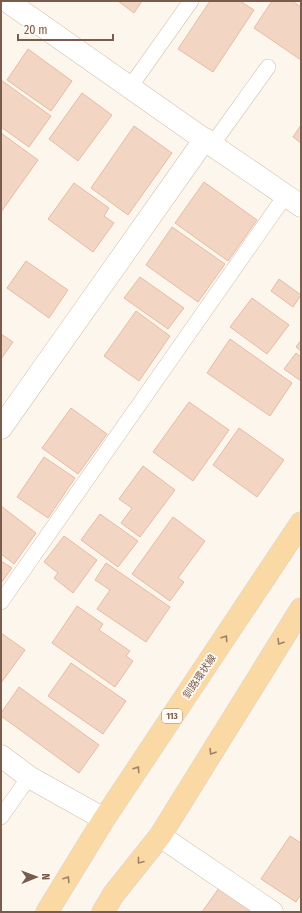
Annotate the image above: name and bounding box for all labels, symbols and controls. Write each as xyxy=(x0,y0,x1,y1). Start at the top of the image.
scale bar xyxy=(18,16,113,42)
text: 20 m xyxy=(24,23,48,37)
one-way arrow xyxy=(220,635,227,642)
one-way arrow xyxy=(278,638,285,645)
street label: 釧路環状線 xyxy=(181,652,219,701)
road number: 113 xyxy=(162,709,182,723)
one-way arrow xyxy=(209,748,216,755)
one-way arrow xyxy=(132,766,140,773)
one-way arrow xyxy=(138,856,145,863)
north arrow xyxy=(16,857,56,897)
text: N xyxy=(39,873,52,880)
one-way arrow xyxy=(63,876,70,883)

